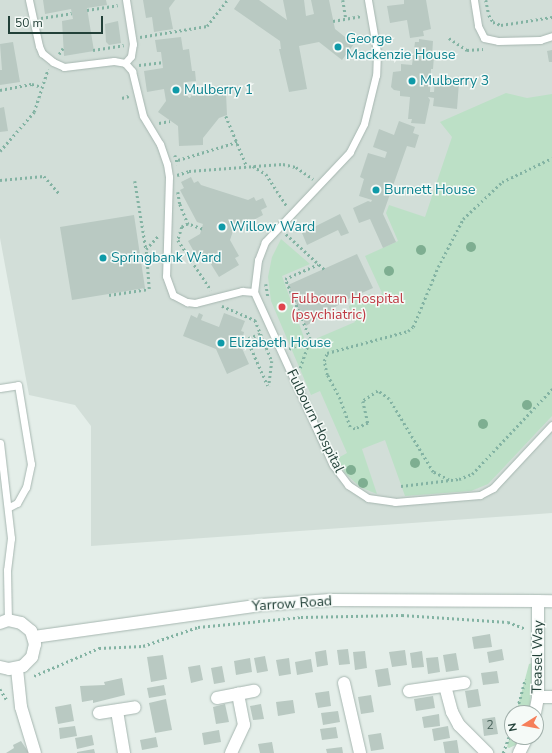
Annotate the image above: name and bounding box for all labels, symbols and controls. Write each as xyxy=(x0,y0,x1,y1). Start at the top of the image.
scale bar xyxy=(10,8,105,34)
text: 50 m xyxy=(15,15,43,31)
place label: George Mackenzie House xyxy=(346,31,455,64)
marker: George Mackenzie House xyxy=(333,42,343,52)
place label: Mulberry 3 xyxy=(420,73,489,89)
marker: Mulberry 3 xyxy=(407,76,417,86)
place label: Mulberry 1 xyxy=(184,82,253,98)
marker: Mulberry 1 xyxy=(171,85,181,95)
place label: Burnett House xyxy=(384,182,475,198)
marker: Burnett House xyxy=(371,185,381,195)
place label: Willow Ward xyxy=(230,219,315,235)
marker: Willow Ward xyxy=(217,222,227,232)
place label: Springbank Ward xyxy=(111,250,221,266)
marker: Springbank Ward xyxy=(98,253,108,263)
place label: Fulbourn Hospital (psychiatric) xyxy=(291,291,404,324)
marker: Fulbourn Hospital (psychiatric) xyxy=(276,301,288,313)
place label: Elizabeth House xyxy=(229,335,331,351)
marker: Elizabeth House xyxy=(216,338,226,348)
street label: Fulbourn Hospital xyxy=(283,367,347,475)
street label: Yarrow Road xyxy=(251,593,333,615)
street label: Teasel Way xyxy=(529,620,547,694)
north arrow xyxy=(504,705,544,745)
house number: 2 xyxy=(486,719,494,733)
text: N xyxy=(505,722,521,733)

